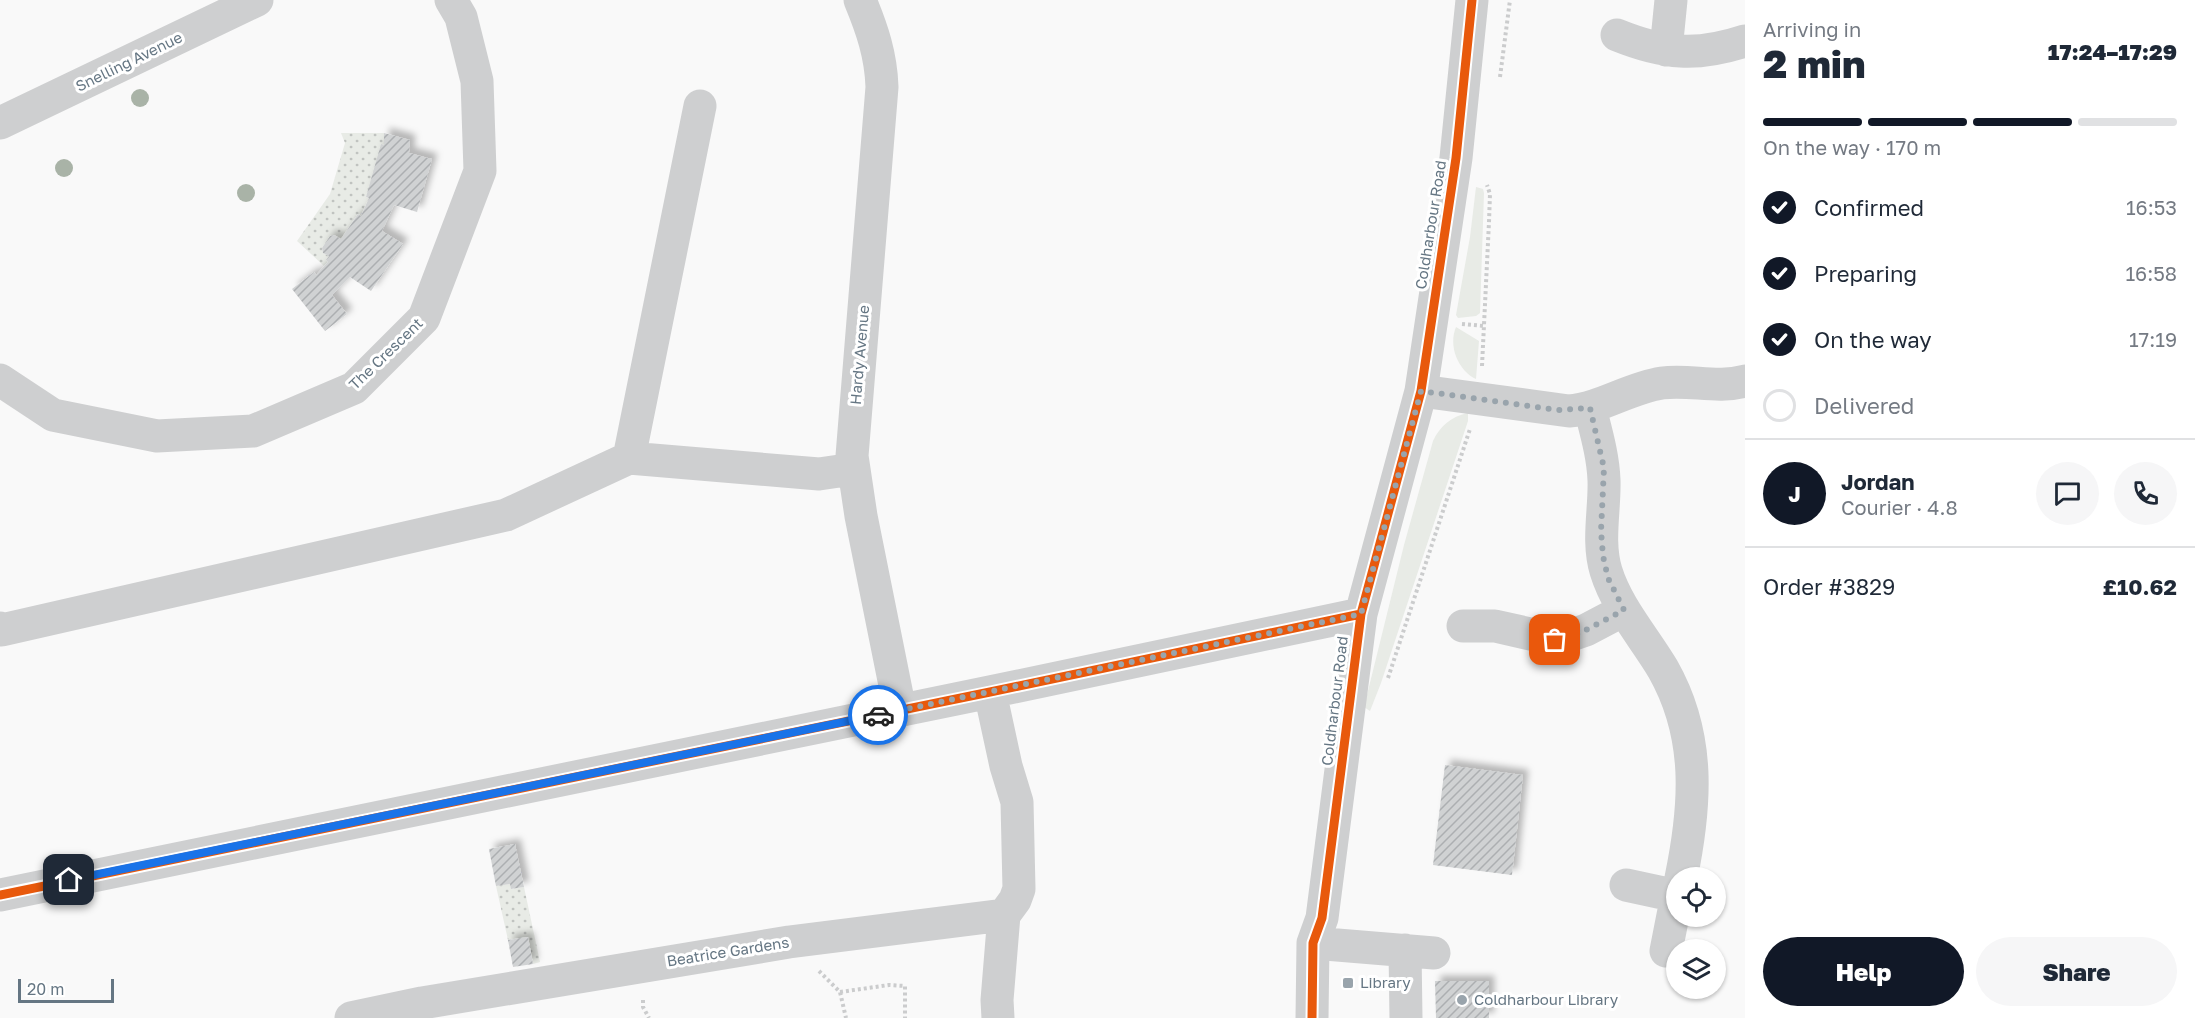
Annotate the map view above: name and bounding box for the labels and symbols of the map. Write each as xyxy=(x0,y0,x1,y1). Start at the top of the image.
street label: Snelling Avenue xyxy=(72,27,185,95)
street label: Coldharbour Road xyxy=(1411,159,1449,291)
street label: Hardy Avenue xyxy=(846,304,872,405)
street label: The Crescent xyxy=(345,314,426,393)
pin xyxy=(1529,614,1580,665)
street label: Coldharbour Road xyxy=(1317,635,1351,767)
courier xyxy=(848,685,908,745)
pin xyxy=(43,854,94,905)
street label: Beatrice Gardens xyxy=(665,932,790,970)
place label: Library xyxy=(1360,973,1411,991)
scale bar xyxy=(18,976,114,1004)
marker: Library xyxy=(1341,976,1355,990)
place label: Coldharbour Library xyxy=(1474,990,1619,1008)
marker: Coldharbour Library xyxy=(1455,993,1469,1007)

